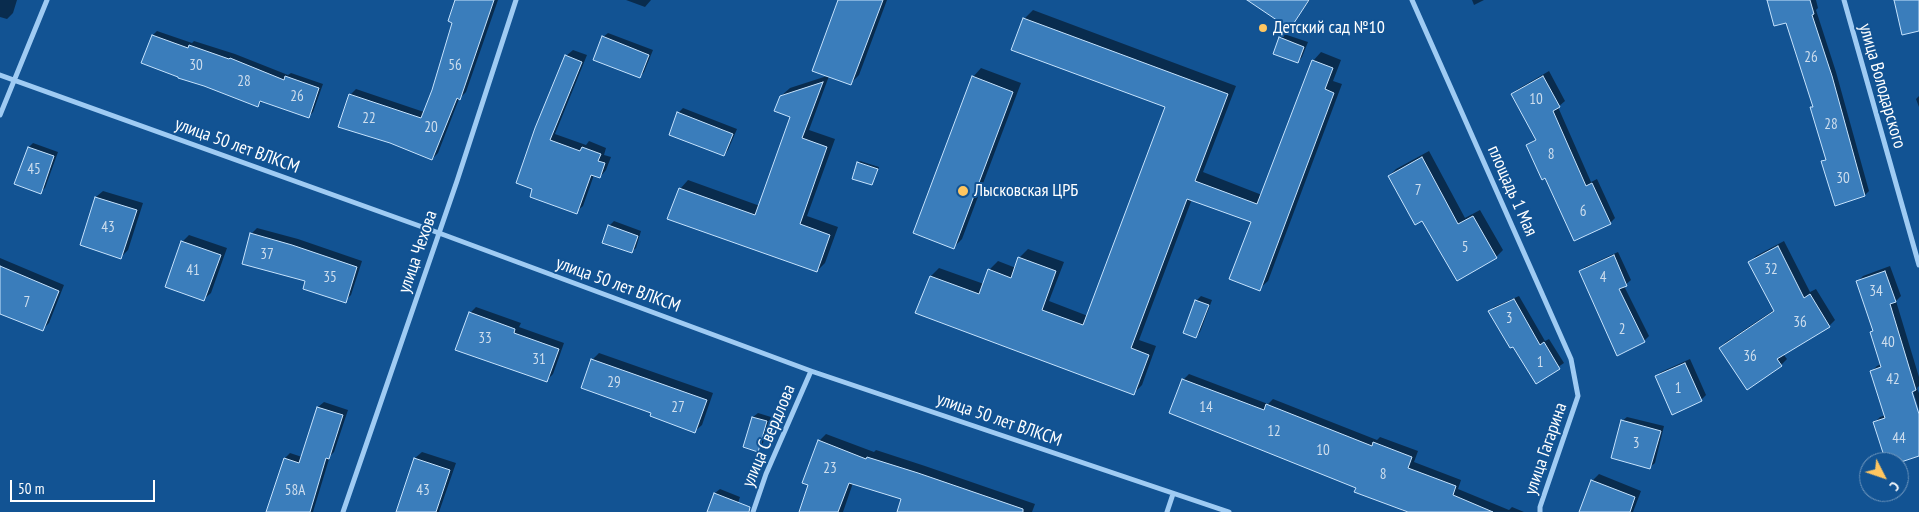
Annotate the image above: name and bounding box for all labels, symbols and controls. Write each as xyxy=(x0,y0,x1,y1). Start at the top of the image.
place label: Детский сад №10 xyxy=(1273,17,1385,39)
street label: улица Володарского xyxy=(1854,21,1910,151)
marker: Детский сад №10 xyxy=(1257,22,1269,34)
house number: 26 xyxy=(1804,49,1818,67)
house number: 30 xyxy=(189,57,203,75)
house number: 56 xyxy=(448,57,462,75)
house number: 28 xyxy=(237,73,251,91)
house number: 26 xyxy=(290,88,304,106)
house number: 10 xyxy=(1529,91,1543,109)
house number: 22 xyxy=(362,110,376,128)
street label: улица 50 лет ВЛКСМ xyxy=(172,113,302,179)
house number: 28 xyxy=(1824,116,1838,134)
house number: 20 xyxy=(424,119,438,137)
street label: площадь 1 Мая xyxy=(1482,142,1542,240)
house number: 8 xyxy=(1548,146,1554,164)
house number: 45 xyxy=(27,161,41,179)
house number: 30 xyxy=(1836,170,1850,188)
place label: Лысковская ЦРБ xyxy=(974,180,1078,202)
house number: 7 xyxy=(1415,182,1421,200)
marker: Лысковская ЦРБ xyxy=(956,184,970,198)
house number: 6 xyxy=(1580,203,1586,221)
street label: улица Чехова xyxy=(394,208,442,296)
house number: 43 xyxy=(101,219,115,237)
house number: 5 xyxy=(1462,239,1468,257)
house number: 37 xyxy=(260,246,274,264)
street label: улица 50 лет ВЛКСМ xyxy=(553,252,683,318)
house number: 32 xyxy=(1764,261,1778,279)
house number: 41 xyxy=(186,262,200,280)
house number: 35 xyxy=(323,269,337,287)
house number: 4 xyxy=(1600,269,1606,287)
house number: 34 xyxy=(1869,283,1883,301)
house number: 7 xyxy=(24,294,30,312)
house number: 3 xyxy=(1506,310,1512,328)
house number: 36 xyxy=(1793,314,1807,332)
house number: 2 xyxy=(1619,321,1625,339)
house number: 33 xyxy=(478,330,492,348)
house number: 40 xyxy=(1881,334,1895,352)
house number: 36 xyxy=(1743,348,1757,366)
house number: 31 xyxy=(532,351,546,369)
house number: 1 xyxy=(1537,354,1543,372)
house number: 42 xyxy=(1886,371,1900,389)
house number: 29 xyxy=(607,374,621,392)
house number: 1 xyxy=(1675,380,1681,398)
street label: улица Свердлова xyxy=(738,381,800,491)
street label: улица 50 лет ВЛКСМ xyxy=(934,388,1064,452)
house number: 27 xyxy=(671,399,685,417)
house number: 14 xyxy=(1199,399,1213,417)
street label: улица Гагарина xyxy=(1520,400,1572,498)
house number: 12 xyxy=(1267,423,1281,441)
house number: 44 xyxy=(1892,430,1906,448)
house number: 3 xyxy=(1633,435,1639,453)
house number: 10 xyxy=(1316,442,1330,460)
north arrow xyxy=(1859,452,1909,502)
house number: 23 xyxy=(823,460,837,478)
house number: 8 xyxy=(1380,466,1386,484)
scale bar xyxy=(12,470,158,502)
text: С xyxy=(1886,478,1903,495)
text: 50 m xyxy=(18,479,44,498)
house number: 58А xyxy=(285,482,305,500)
house number: 43 xyxy=(416,482,430,500)

